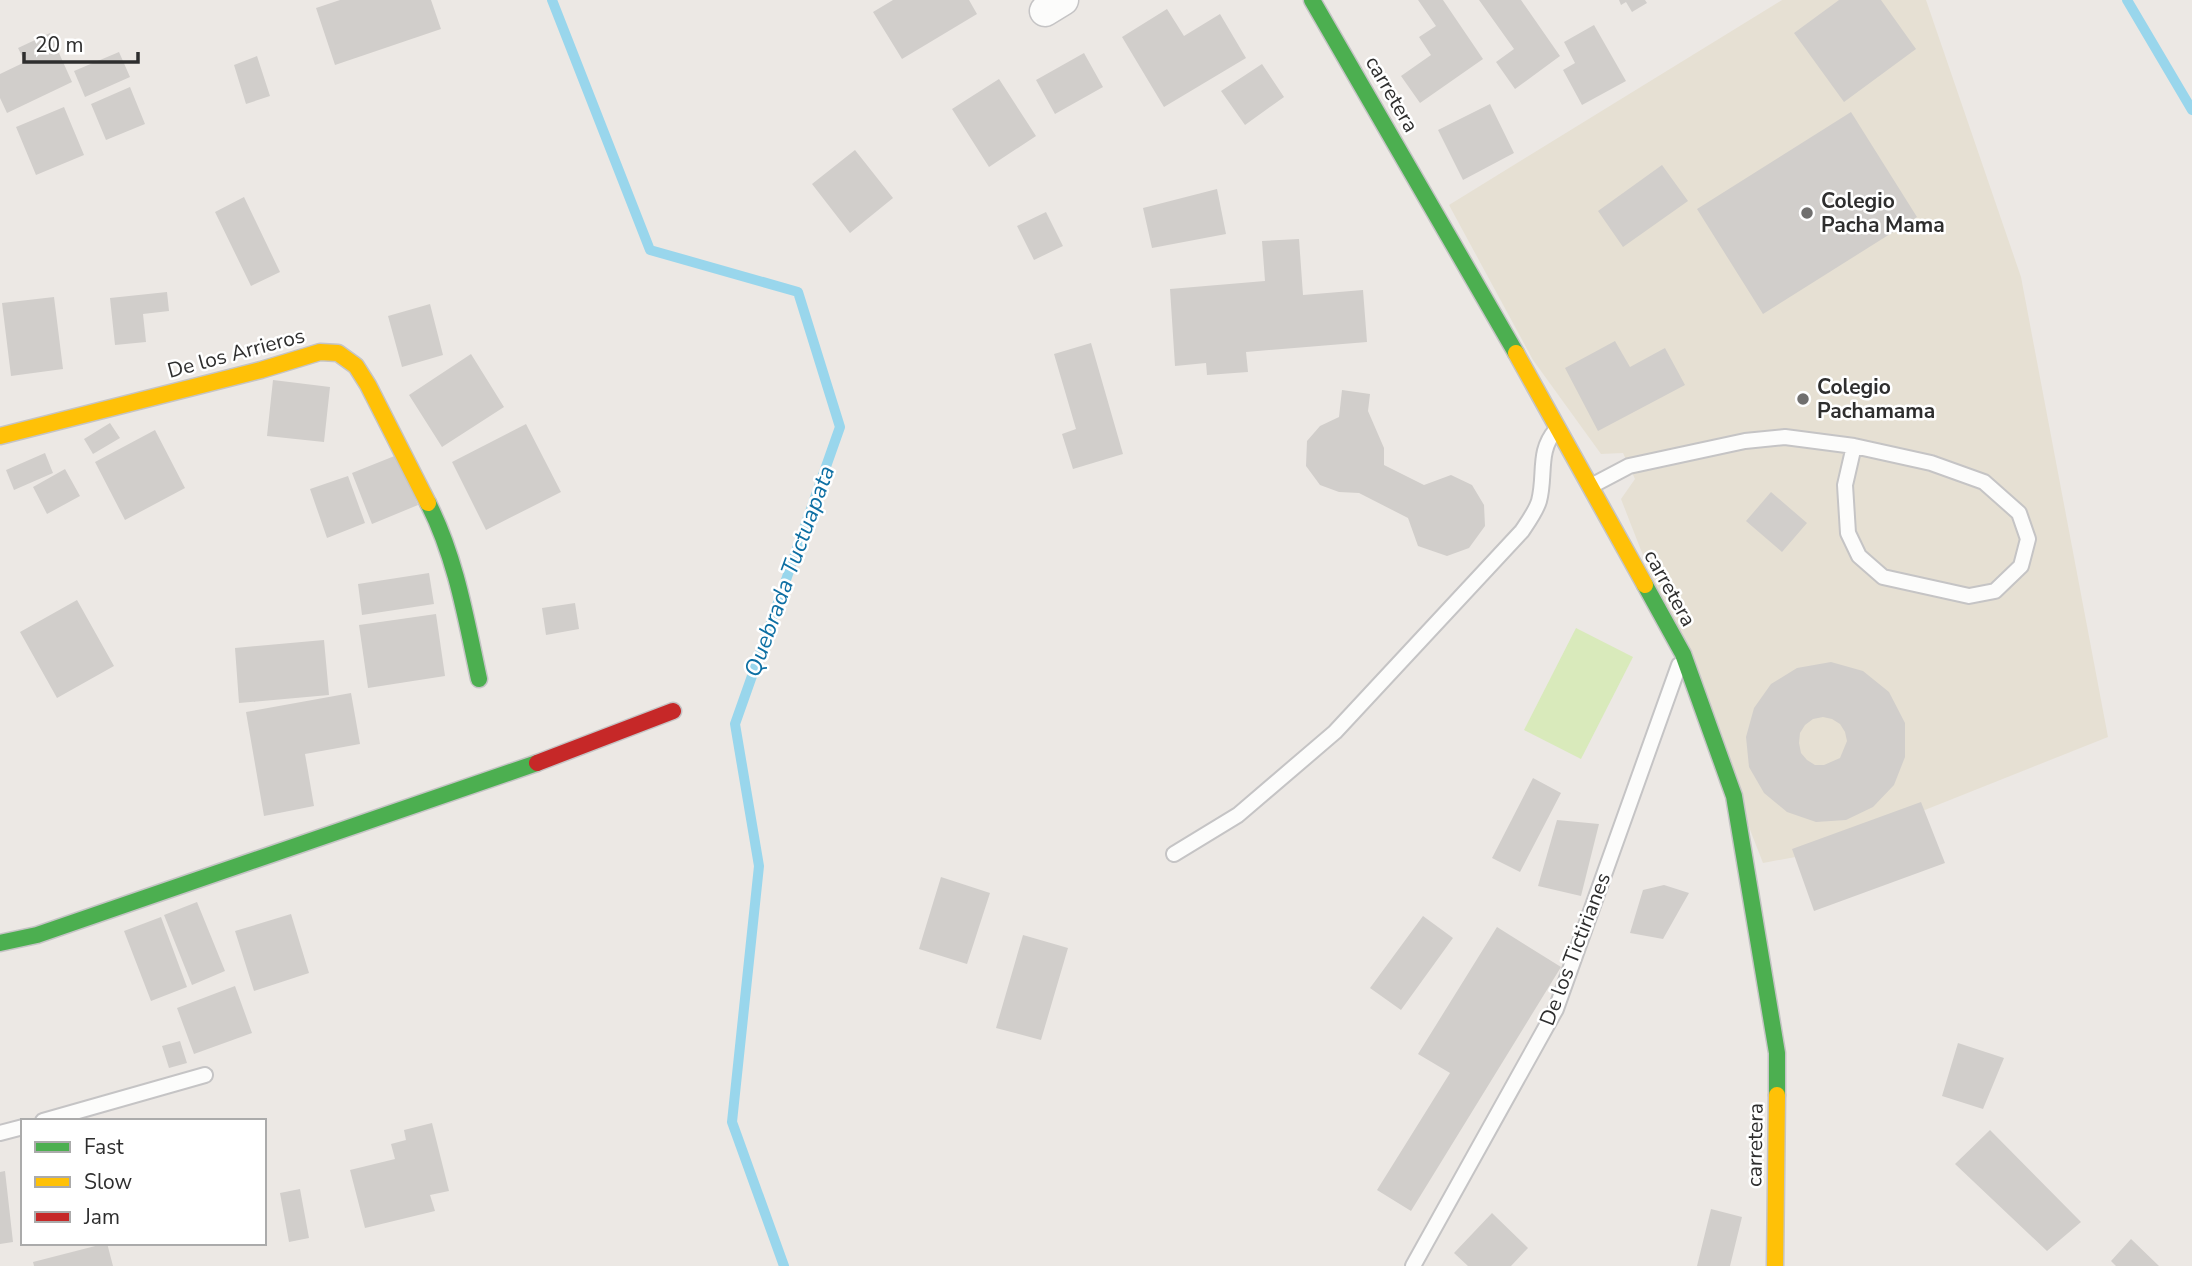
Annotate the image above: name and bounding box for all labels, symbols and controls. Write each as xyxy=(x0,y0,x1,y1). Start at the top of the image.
scale bar xyxy=(24,21,138,65)
text: 20 m xyxy=(35,31,84,59)
street label: carretera xyxy=(1359,51,1425,137)
place label: Colegio Pacha Mama xyxy=(1821,187,1945,239)
marker: Colegio Pacha Mama xyxy=(1799,205,1815,221)
street label: De los Arrieros xyxy=(164,321,308,385)
place label: Colegio Pachamama xyxy=(1817,373,1935,425)
marker: Colegio Pachamama xyxy=(1795,391,1811,407)
water label: Quebrada Tuctuapata xyxy=(737,461,842,681)
street label: carretera xyxy=(1637,545,1703,631)
street label: De los Tictirianes xyxy=(1533,869,1617,1029)
street label: carretera xyxy=(1740,1103,1770,1187)
legend xyxy=(21,1119,266,1245)
text: Fast xyxy=(84,1133,124,1161)
text: Slow xyxy=(84,1168,133,1196)
text: Jam xyxy=(83,1203,120,1231)

